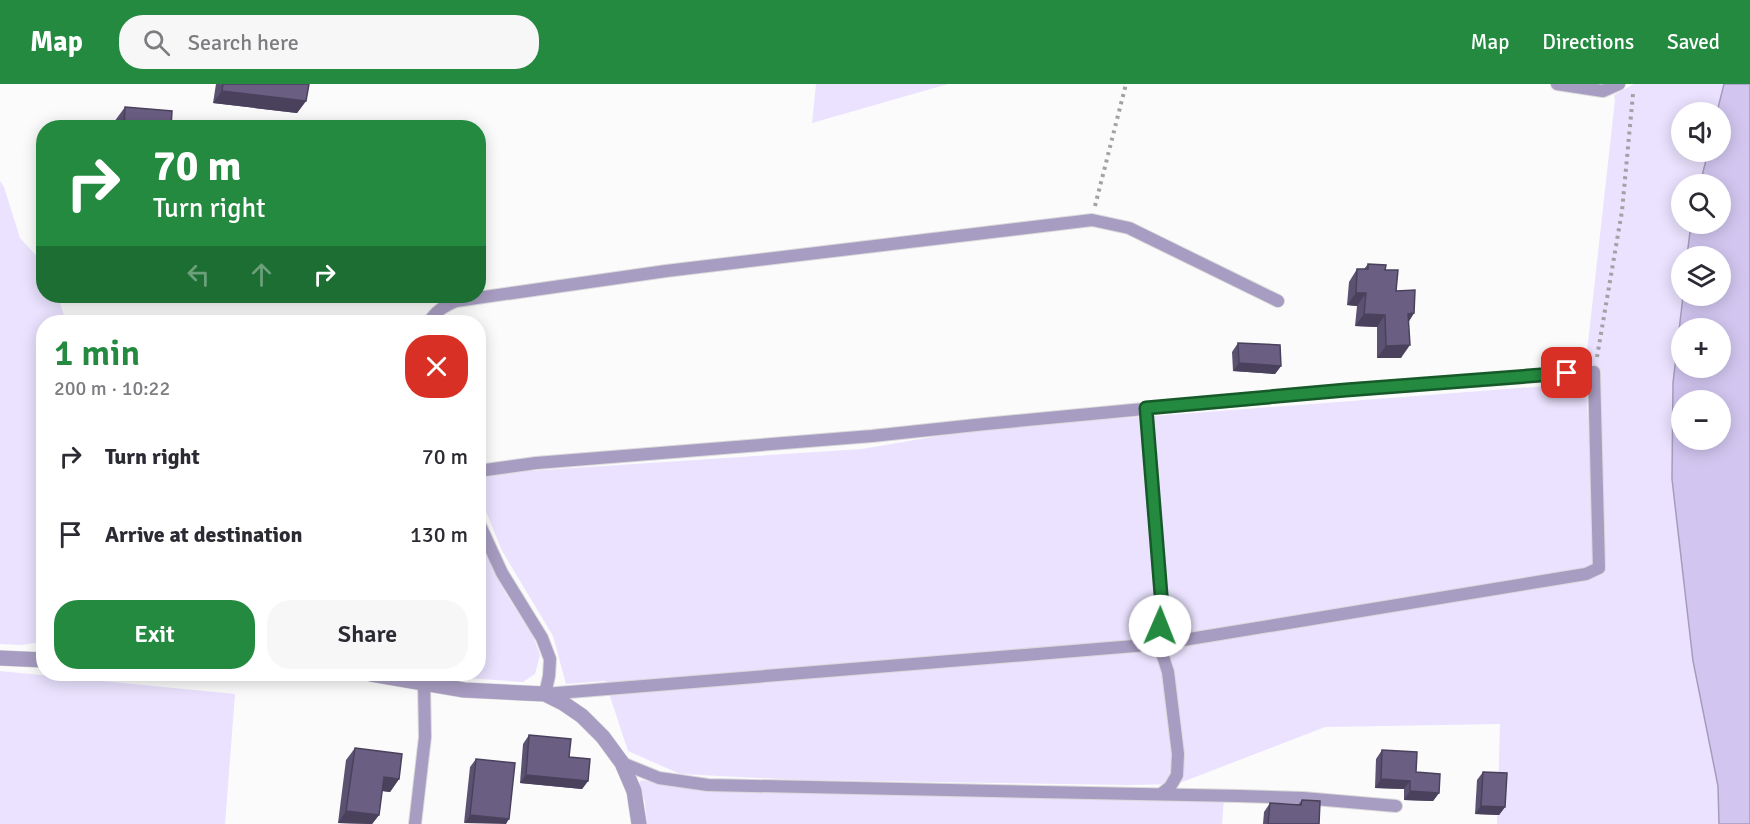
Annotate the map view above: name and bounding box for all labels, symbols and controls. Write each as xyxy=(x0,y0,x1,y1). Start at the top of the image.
search box xyxy=(119,15,539,69)
text: Map xyxy=(30,25,83,59)
icon: search xyxy=(140,26,173,59)
text: Search here xyxy=(188,29,299,56)
text: Map xyxy=(1471,29,1509,55)
text: Directions xyxy=(1542,29,1634,55)
text: Saved xyxy=(1667,29,1720,55)
map controls xyxy=(1671,102,1731,450)
button: sound xyxy=(1671,102,1731,162)
text: 70 m xyxy=(153,141,242,192)
icon: right xyxy=(54,144,132,222)
button: search xyxy=(1671,174,1731,234)
text: Turn right xyxy=(153,192,266,225)
button: layers xyxy=(1671,246,1731,306)
icon: left xyxy=(182,258,215,291)
icon: ahead xyxy=(245,258,278,291)
icon: right xyxy=(308,258,341,291)
button: + xyxy=(1671,318,1731,378)
text: 1 min xyxy=(54,331,140,376)
button: close xyxy=(405,335,468,398)
pin xyxy=(1541,347,1592,398)
icon: arrive xyxy=(1550,356,1583,389)
text: 200 m · 10:22 xyxy=(54,376,170,401)
button: − xyxy=(1671,390,1731,450)
icon: right xyxy=(54,440,87,473)
text: Turn right xyxy=(105,443,200,470)
text: 70 m xyxy=(422,443,468,470)
icon: arrive xyxy=(54,518,87,551)
text: Arrive at destination xyxy=(105,521,302,548)
text: 130 m xyxy=(410,521,468,548)
position arrow xyxy=(1128,594,1192,658)
button: Exit xyxy=(54,600,255,669)
button: Share xyxy=(267,600,468,669)

